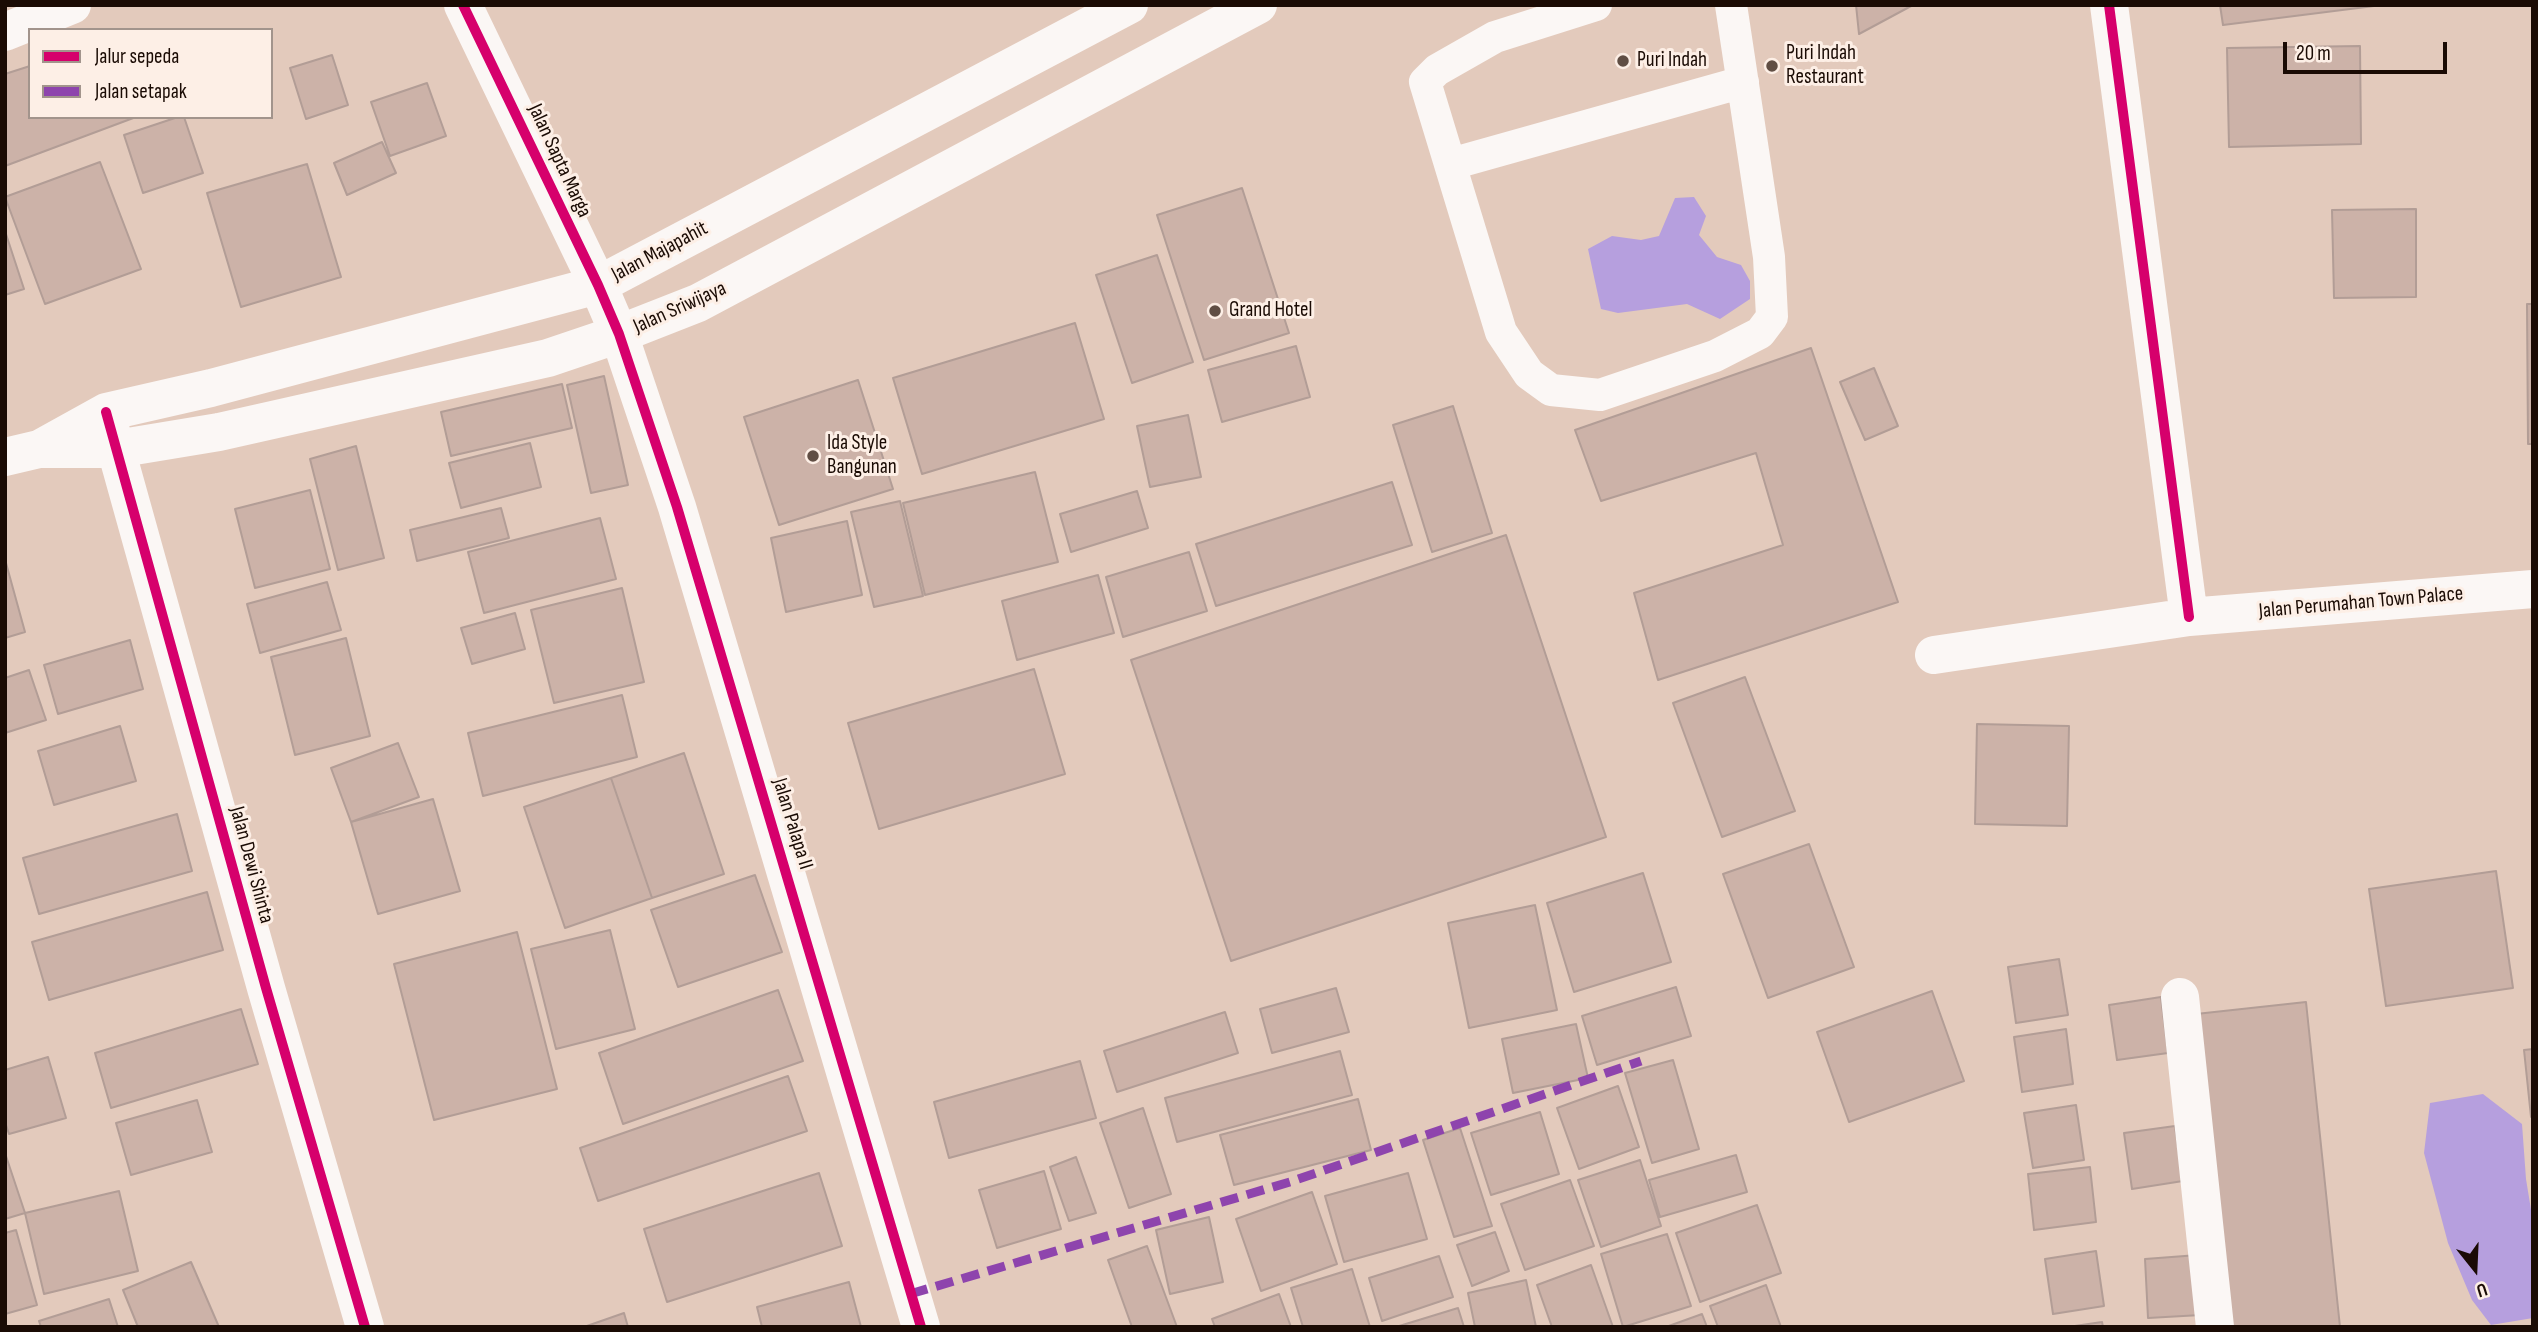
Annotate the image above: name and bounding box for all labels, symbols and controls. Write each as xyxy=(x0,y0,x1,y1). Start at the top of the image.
legend xyxy=(28,28,273,119)
scale bar xyxy=(2286,28,2450,72)
place label: Puri Indah Restaurant xyxy=(1786,41,1864,91)
text: 20 m xyxy=(2296,41,2331,66)
text: Jalur sepeda xyxy=(95,44,179,69)
place label: Puri Indah xyxy=(1637,48,1707,74)
marker: Puri Indah xyxy=(1615,53,1631,69)
marker: Puri Indah Restaurant xyxy=(1764,58,1780,74)
text: Jalan setapak xyxy=(95,79,187,104)
street label: Jalan Sapta Marga xyxy=(522,100,596,222)
street label: Jalan Majapahit xyxy=(608,216,712,288)
street label: Jalan Sriwijaya xyxy=(630,276,730,340)
place label: Grand Hotel xyxy=(1229,298,1312,324)
marker: Grand Hotel xyxy=(1207,303,1223,319)
place label: Ida Style Bangunan xyxy=(827,431,897,481)
marker: Ida Style Bangunan xyxy=(805,448,821,464)
street label: Jalan Perumahan Town Palace xyxy=(2258,582,2464,624)
street label: Jalan Palapa II xyxy=(766,775,818,873)
street label: Jalan Dewi Shinta xyxy=(223,804,279,926)
north arrow xyxy=(2440,1234,2510,1304)
text: U xyxy=(2473,1277,2490,1302)

